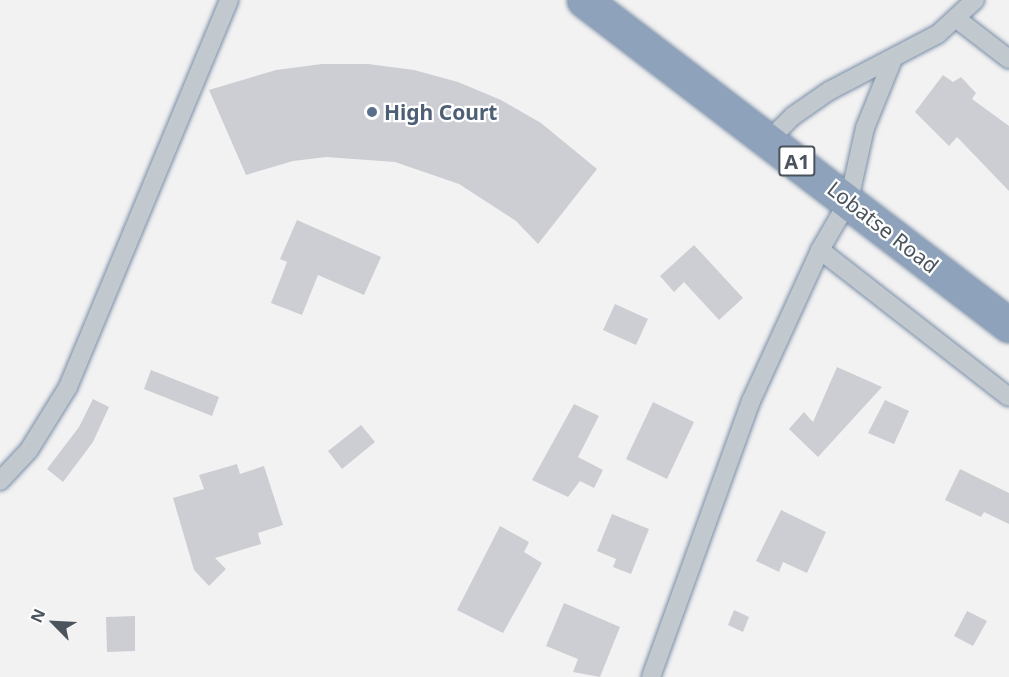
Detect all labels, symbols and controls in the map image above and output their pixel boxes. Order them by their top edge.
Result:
place label: High Court [384,99,497,125]
marker: High Court [365,105,379,119]
road number: A1 [778,144,816,178]
street label: Lobatse Road [823,176,943,278]
north arrow [24,593,84,653]
text: N [25,605,50,626]

